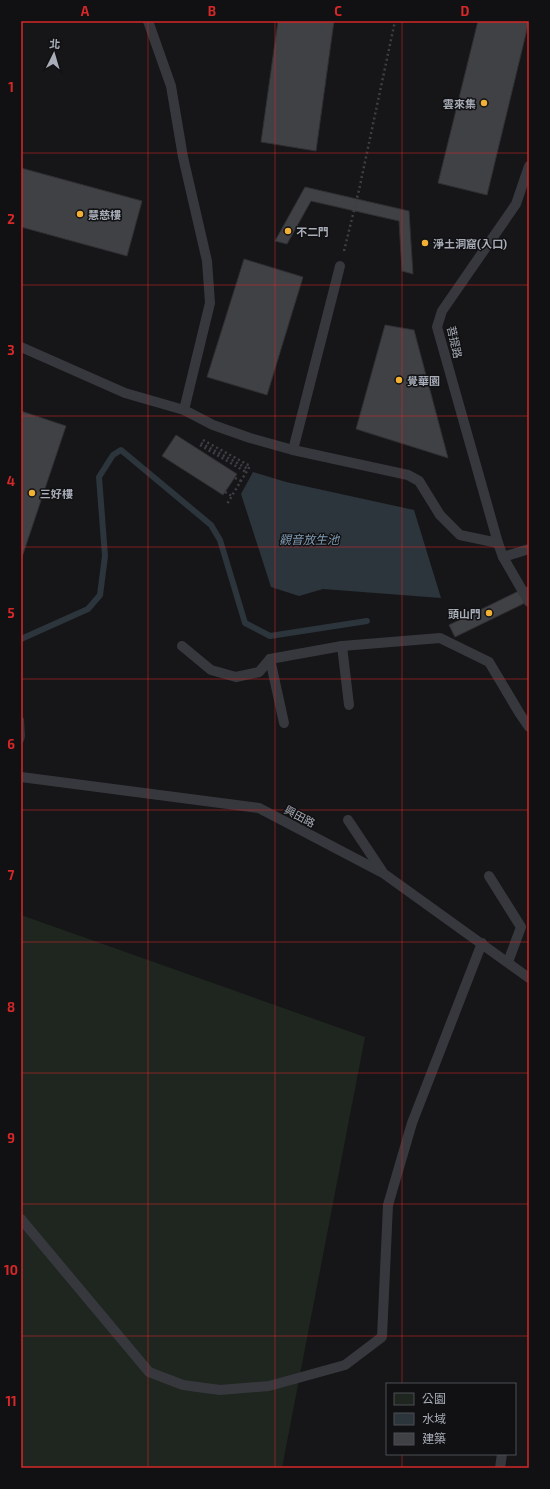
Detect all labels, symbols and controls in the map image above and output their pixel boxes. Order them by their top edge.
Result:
text: A [81,3,90,19]
text: B [208,3,216,19]
text: C [334,3,342,19]
text: D [461,3,470,19]
north arrow [34,34,74,74]
text: 北 [49,37,61,50]
text: 1 [8,79,14,95]
place label: 雲來集 [443,97,476,110]
marker: 雲來集 [479,98,489,108]
place label: 慧慈樓 [88,208,121,221]
marker: 慧慈樓 [75,209,85,219]
text: 2 [7,211,15,227]
place label: 不二門 [296,225,329,238]
marker: 不二門 [283,226,293,236]
place label: 淨土洞窟(入口) [433,237,507,250]
marker: 淨土洞窟(入口) [420,238,430,248]
street label: 菩提路 [445,324,465,360]
text: 3 [7,342,15,358]
place label: 覺華園 [407,374,440,387]
marker: 覺華園 [394,375,404,385]
text: 4 [7,473,15,489]
place label: 三好樓 [40,487,73,500]
marker: 三好樓 [27,488,37,498]
water label: 觀音放生池 [279,532,341,546]
text: 5 [7,605,15,621]
place label: 頭山門 [448,607,481,620]
marker: 頭山門 [484,608,494,618]
text: 6 [7,736,15,752]
street label: 興田路 [282,803,318,829]
text: 7 [8,867,15,883]
text: 8 [7,999,15,1015]
text: 9 [7,1130,15,1146]
text: 10 [4,1262,18,1278]
legend [386,1383,516,1455]
text: 公園 [422,1391,446,1405]
text: 11 [5,1393,17,1409]
text: 水域 [422,1411,446,1425]
text: 建築 [422,1431,446,1445]

